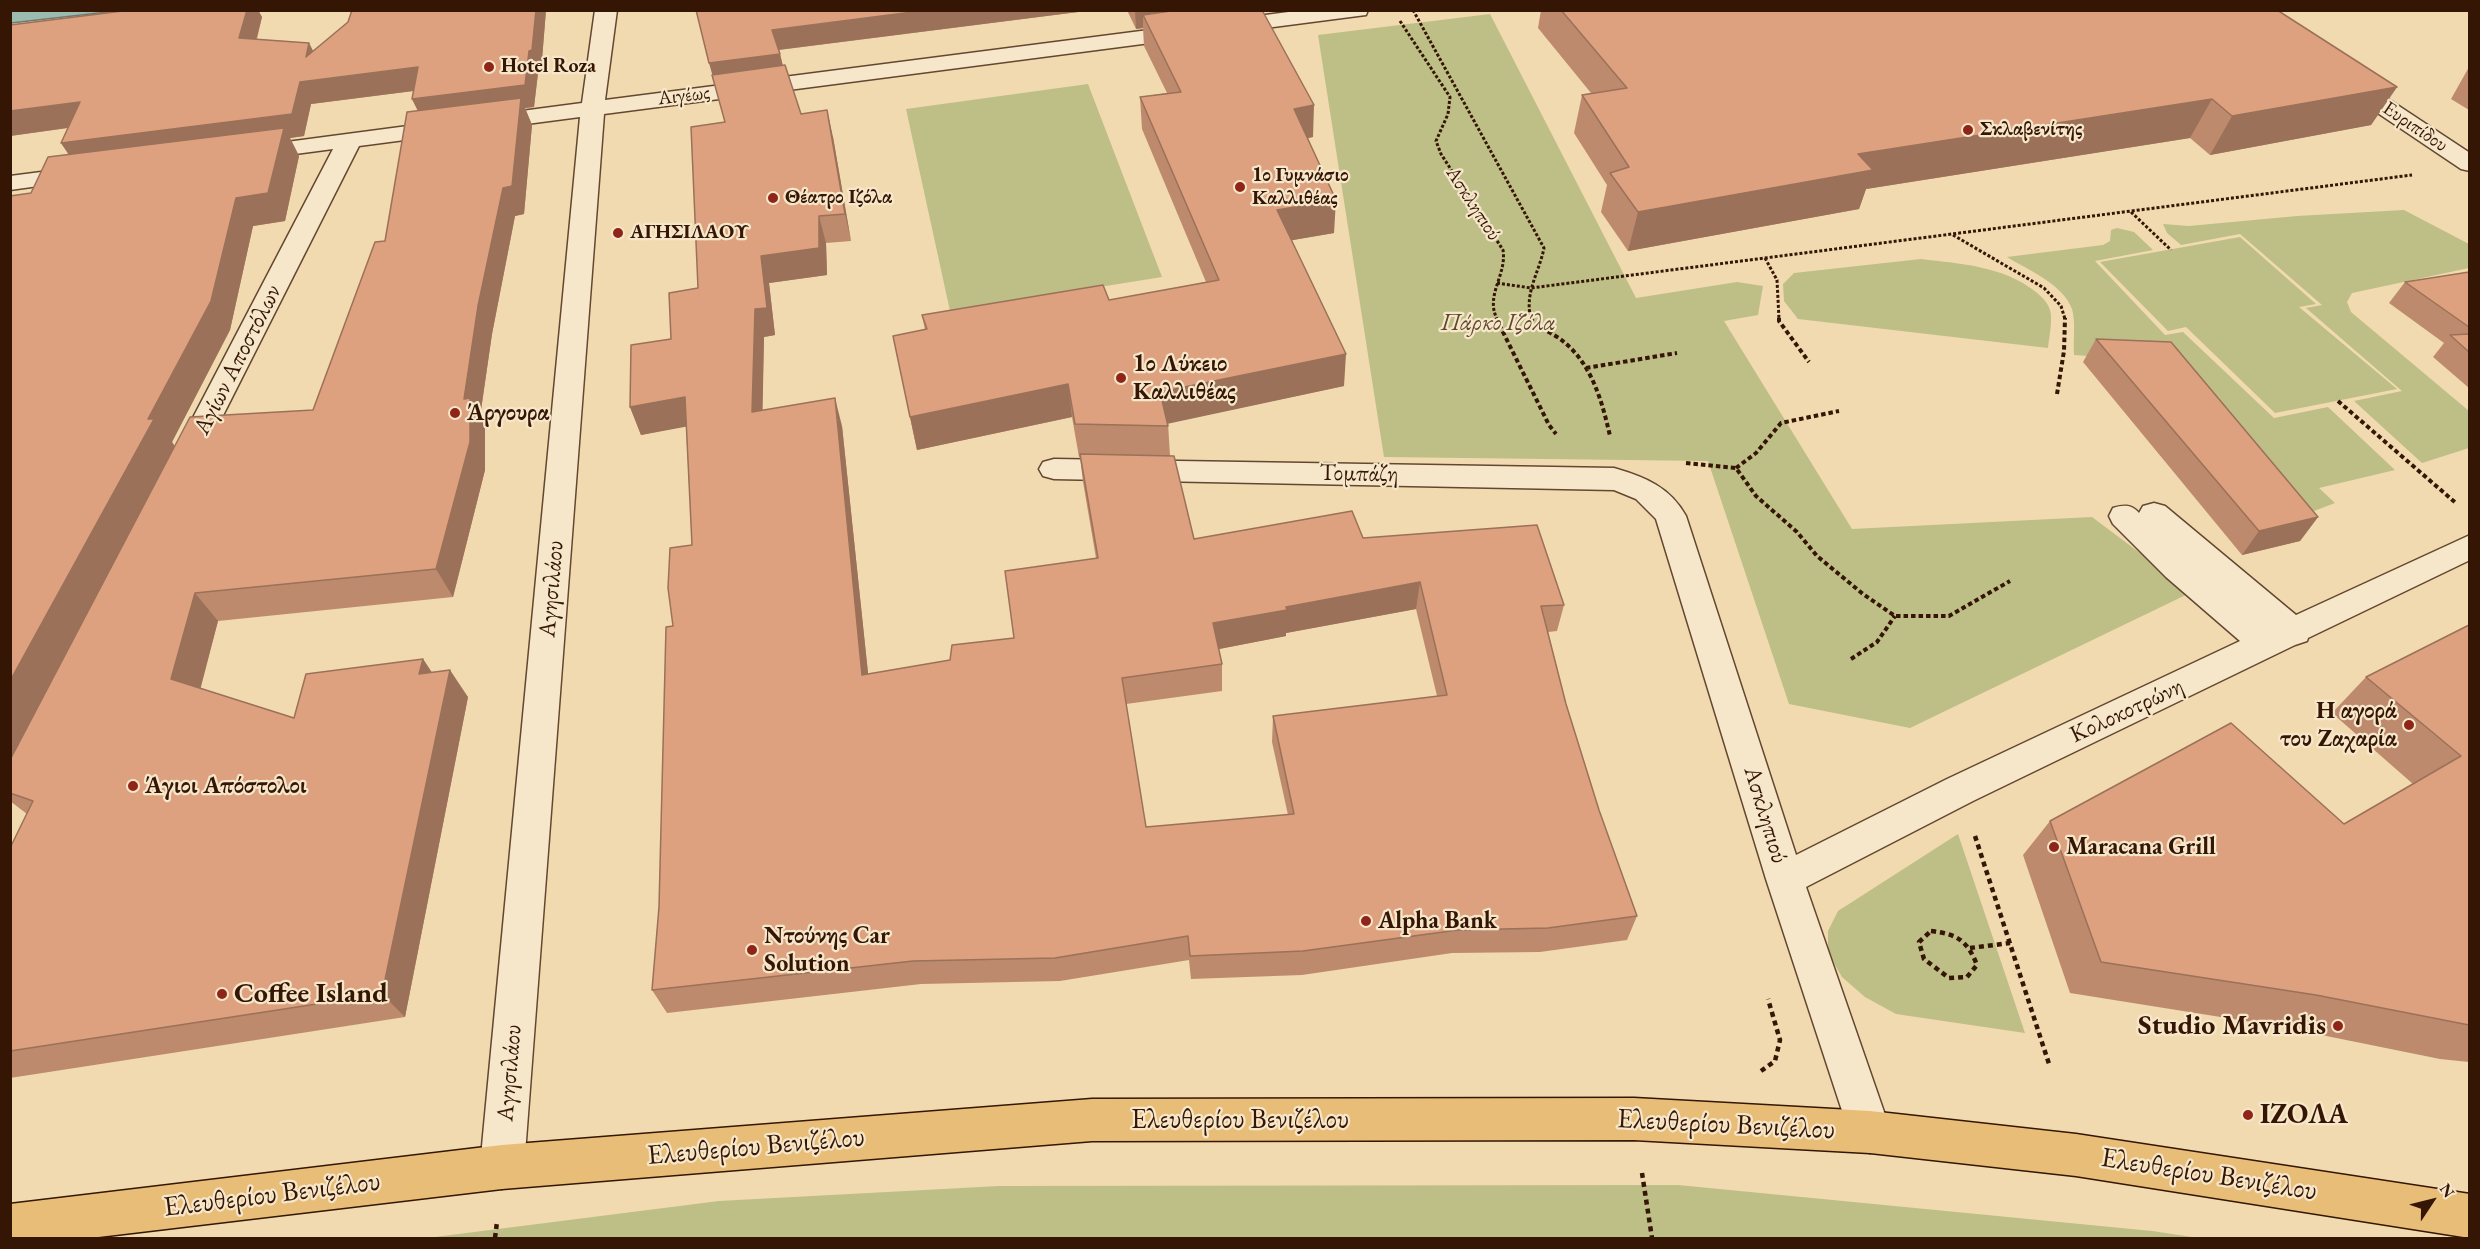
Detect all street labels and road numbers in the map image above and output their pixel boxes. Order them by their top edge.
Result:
street label: Αιγέως [657,81,711,111]
street label: Ευριπίδου [2378,97,2452,157]
street label: Ασκληπιού [1440,163,1506,245]
street label: Αγίων Αποστόλων [188,280,288,440]
street label: Τομπάζη [1319,459,1399,489]
street label: Αγησιλάου [533,539,571,639]
street label: Κολοκοτρώνη [2066,672,2188,750]
street label: Ασκληπιού [1737,763,1793,867]
street label: Αγησιλάου [491,1023,529,1123]
street label: Ελευθερίου Βενιζέλου [1131,1103,1349,1137]
street label: Ελευθερίου Βενιζέλου [1616,1103,1836,1147]
street label: Ελευθερίου Βενιζέλου [646,1121,866,1173]
street label: Ελευθερίου Βενιζέλου [2099,1141,2319,1209]
street label: Ελευθερίου Βενιζέλου [162,1165,382,1225]

